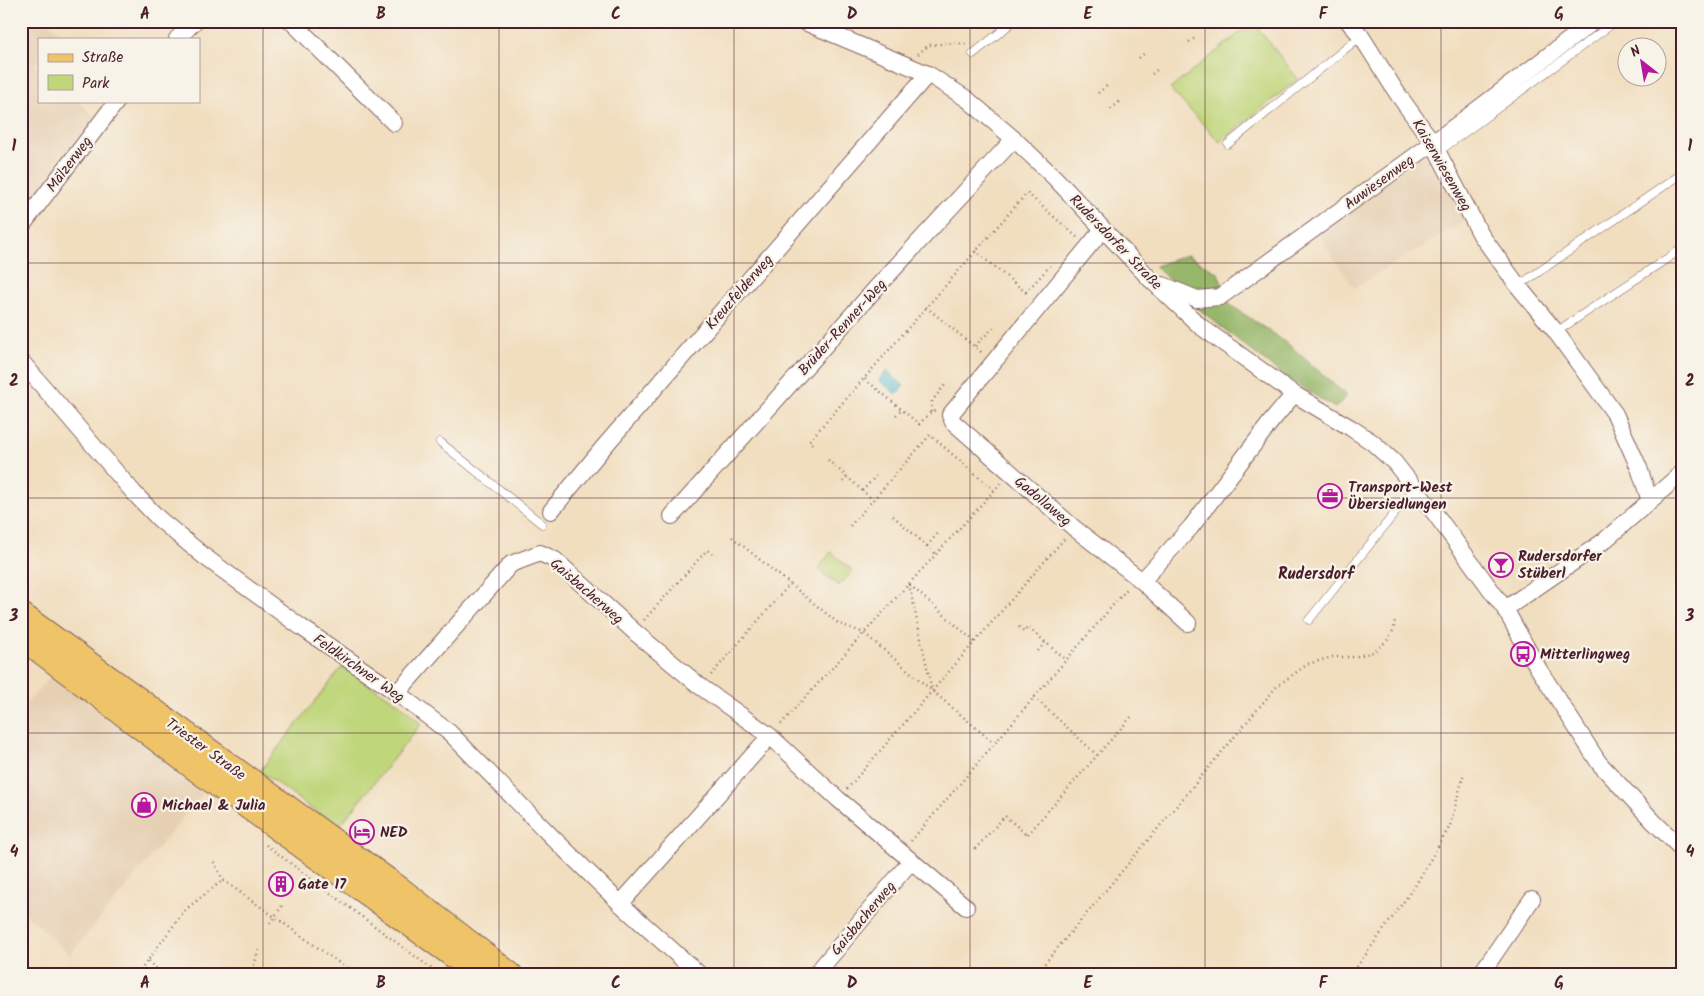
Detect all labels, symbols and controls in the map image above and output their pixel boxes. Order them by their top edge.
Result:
text: A [140,2,150,27]
text: B [376,2,386,27]
text: C [611,2,621,27]
text: D [847,2,858,27]
text: E [1084,2,1094,27]
text: F [1319,2,1329,27]
text: G [1554,2,1564,27]
legend [38,38,200,102]
north arrow [1616,38,1666,88]
text: N [1626,40,1645,63]
text: Straße [82,46,124,70]
text: Park [82,72,110,96]
street label: Kaiserwiesenweg [1405,115,1477,216]
street label: Mälzerweg [41,131,99,198]
text: 1 [12,134,17,159]
text: 1 [1688,134,1693,159]
street label: Auwiesenweg [1339,149,1420,217]
street label: Rudersdorfer Straße [1063,189,1168,296]
street label: Kreuzfelderweg [700,249,780,336]
street label: Brüder-Renner-Weg [793,274,893,382]
text: 2 [9,369,19,394]
text: 2 [1685,369,1695,394]
street label: Gadollaweg [1008,470,1076,533]
place label: Transport-West Übersiedlungen [1348,476,1453,517]
office icon: Transport-West Übersiedlungen [1317,483,1343,509]
place label: Rudersdorfer Stüberl [1518,545,1602,586]
bar icon: Rudersdorfer Stüberl [1488,552,1514,578]
street label: Gaisbacherweg [544,553,629,631]
district label: Rudersdorf [1278,562,1356,587]
text: 3 [9,604,19,629]
text: 3 [1685,604,1695,629]
street label: Feldkirchner Weg [308,628,409,709]
bus stop icon: Mitterlingweg [1510,641,1536,667]
place label: Mitterlingweg [1540,643,1630,667]
street label: Triester Straße [160,712,251,787]
shop icon: Michael & Julia [131,792,157,818]
place label: Michael & Julia [162,794,266,818]
hotel icon: NED [349,819,375,845]
place label: NED [380,821,408,845]
text: 4 [10,840,19,865]
text: 4 [1686,840,1695,865]
building icon: Gate 17 [268,871,294,897]
place label: Gate 17 [298,873,347,897]
street label: Gaisbacherweg [825,876,902,961]
text: A [140,971,150,996]
text: B [376,971,386,996]
text: C [611,971,621,996]
text: D [847,971,858,996]
text: E [1084,971,1094,996]
text: F [1319,971,1329,996]
text: G [1554,971,1564,996]

